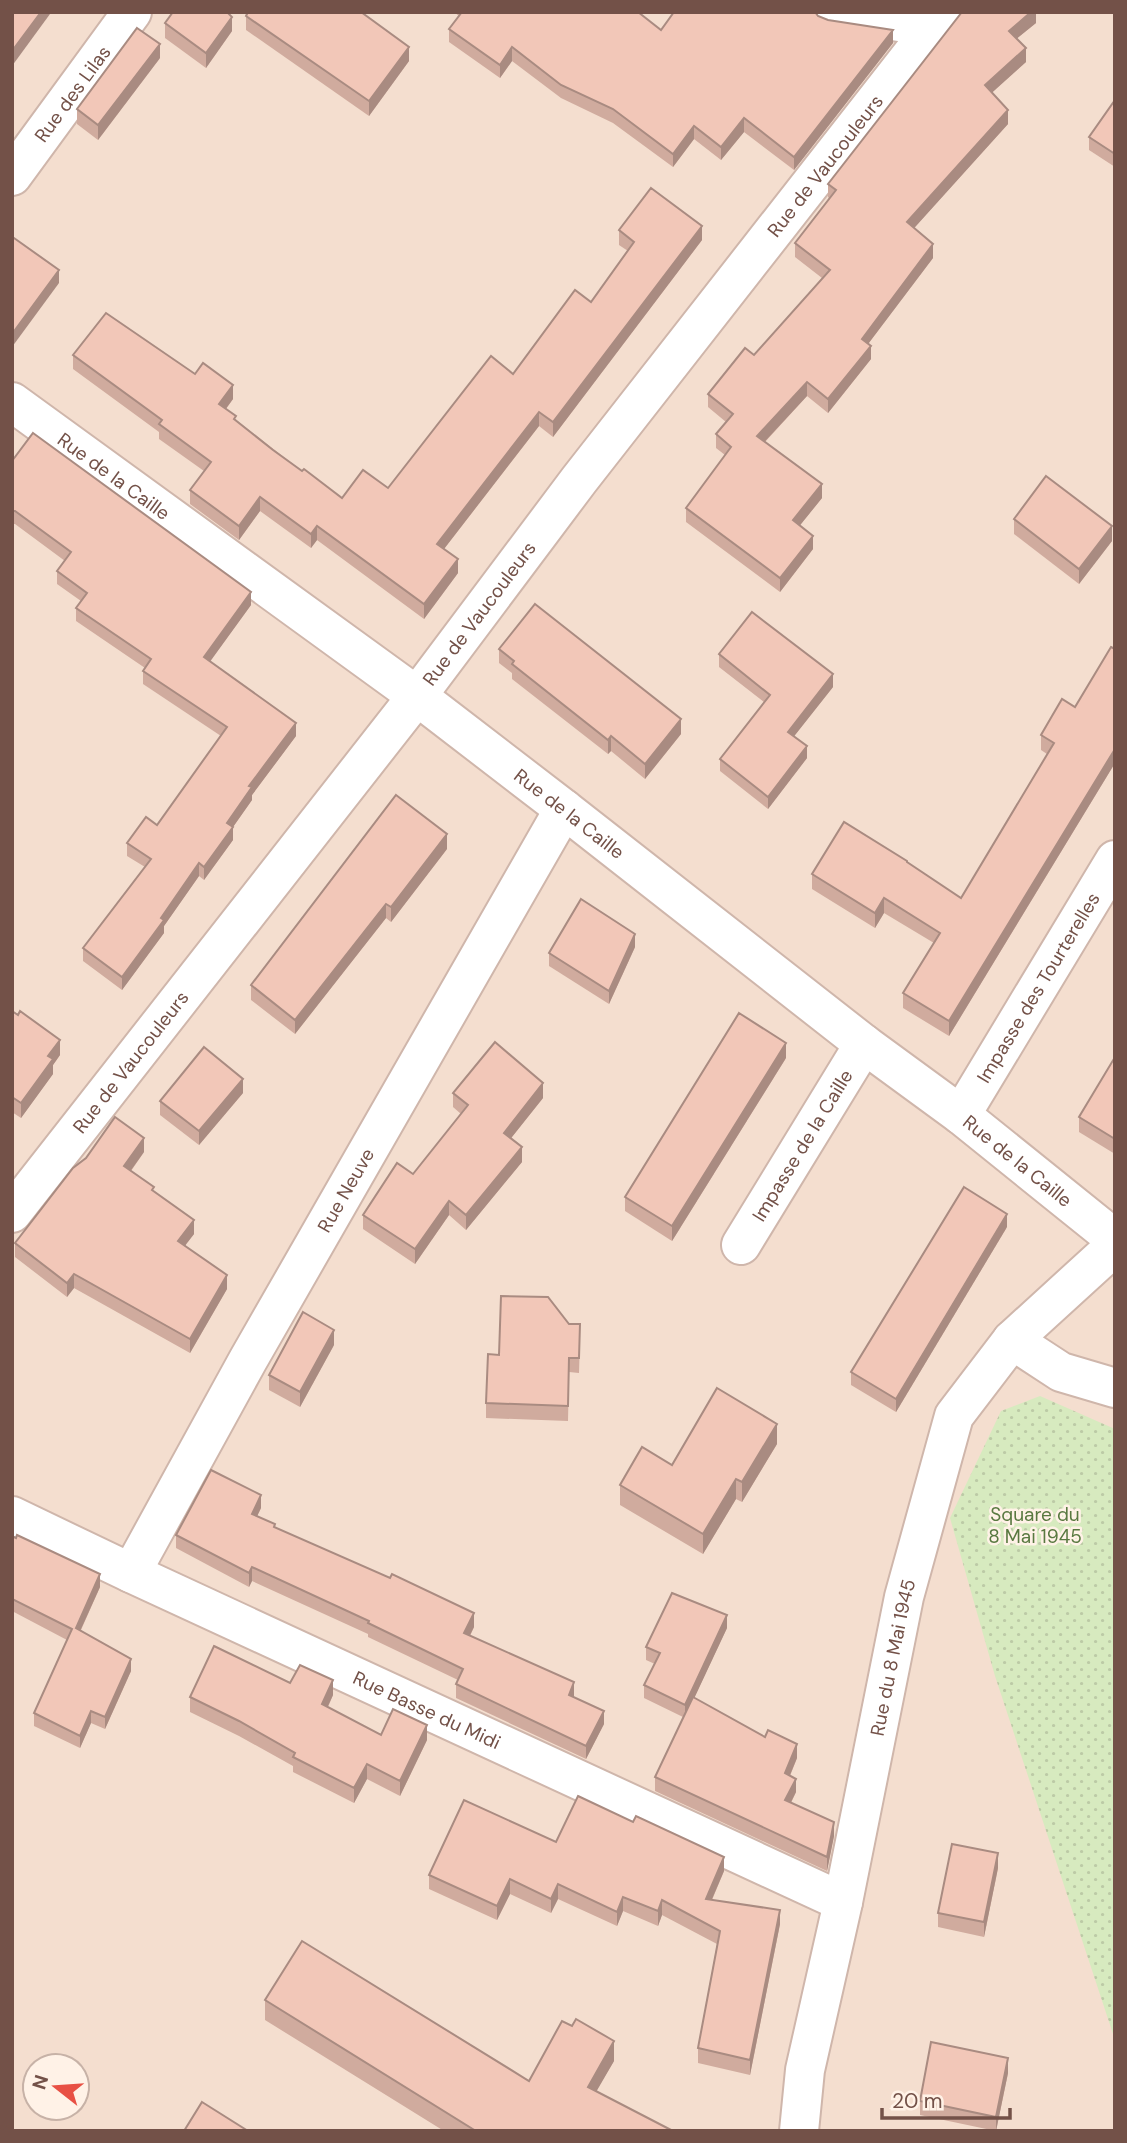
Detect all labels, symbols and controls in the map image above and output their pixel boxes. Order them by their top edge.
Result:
street label: Rue des Lilas [29,41,116,147]
street label: Rue de Vaucouleurs [762,89,889,242]
street label: Rue de la Caille [52,427,175,526]
street label: Rue de Vaucouleurs [417,536,542,691]
street label: Rue de la Caille [509,763,629,865]
street label: Impasse des Tourterelles [971,888,1106,1088]
street label: Rue de Vaucouleurs [67,986,194,1138]
street label: Impasse de la Caille [746,1065,859,1226]
street label: Rue de la Caille [958,1110,1077,1213]
street label: Rue Neuve [312,1144,380,1237]
park label: Square du 8 Mai 1945 [988,1502,1082,1549]
street label: Rue du 8 Mai 1945 [865,1576,921,1738]
street label: Rue Basse du Midi [349,1665,505,1755]
north arrow [21,2052,91,2122]
text: N [26,2072,54,2092]
scale bar [882,2076,1010,2120]
text: 20 m [892,2087,943,2115]

